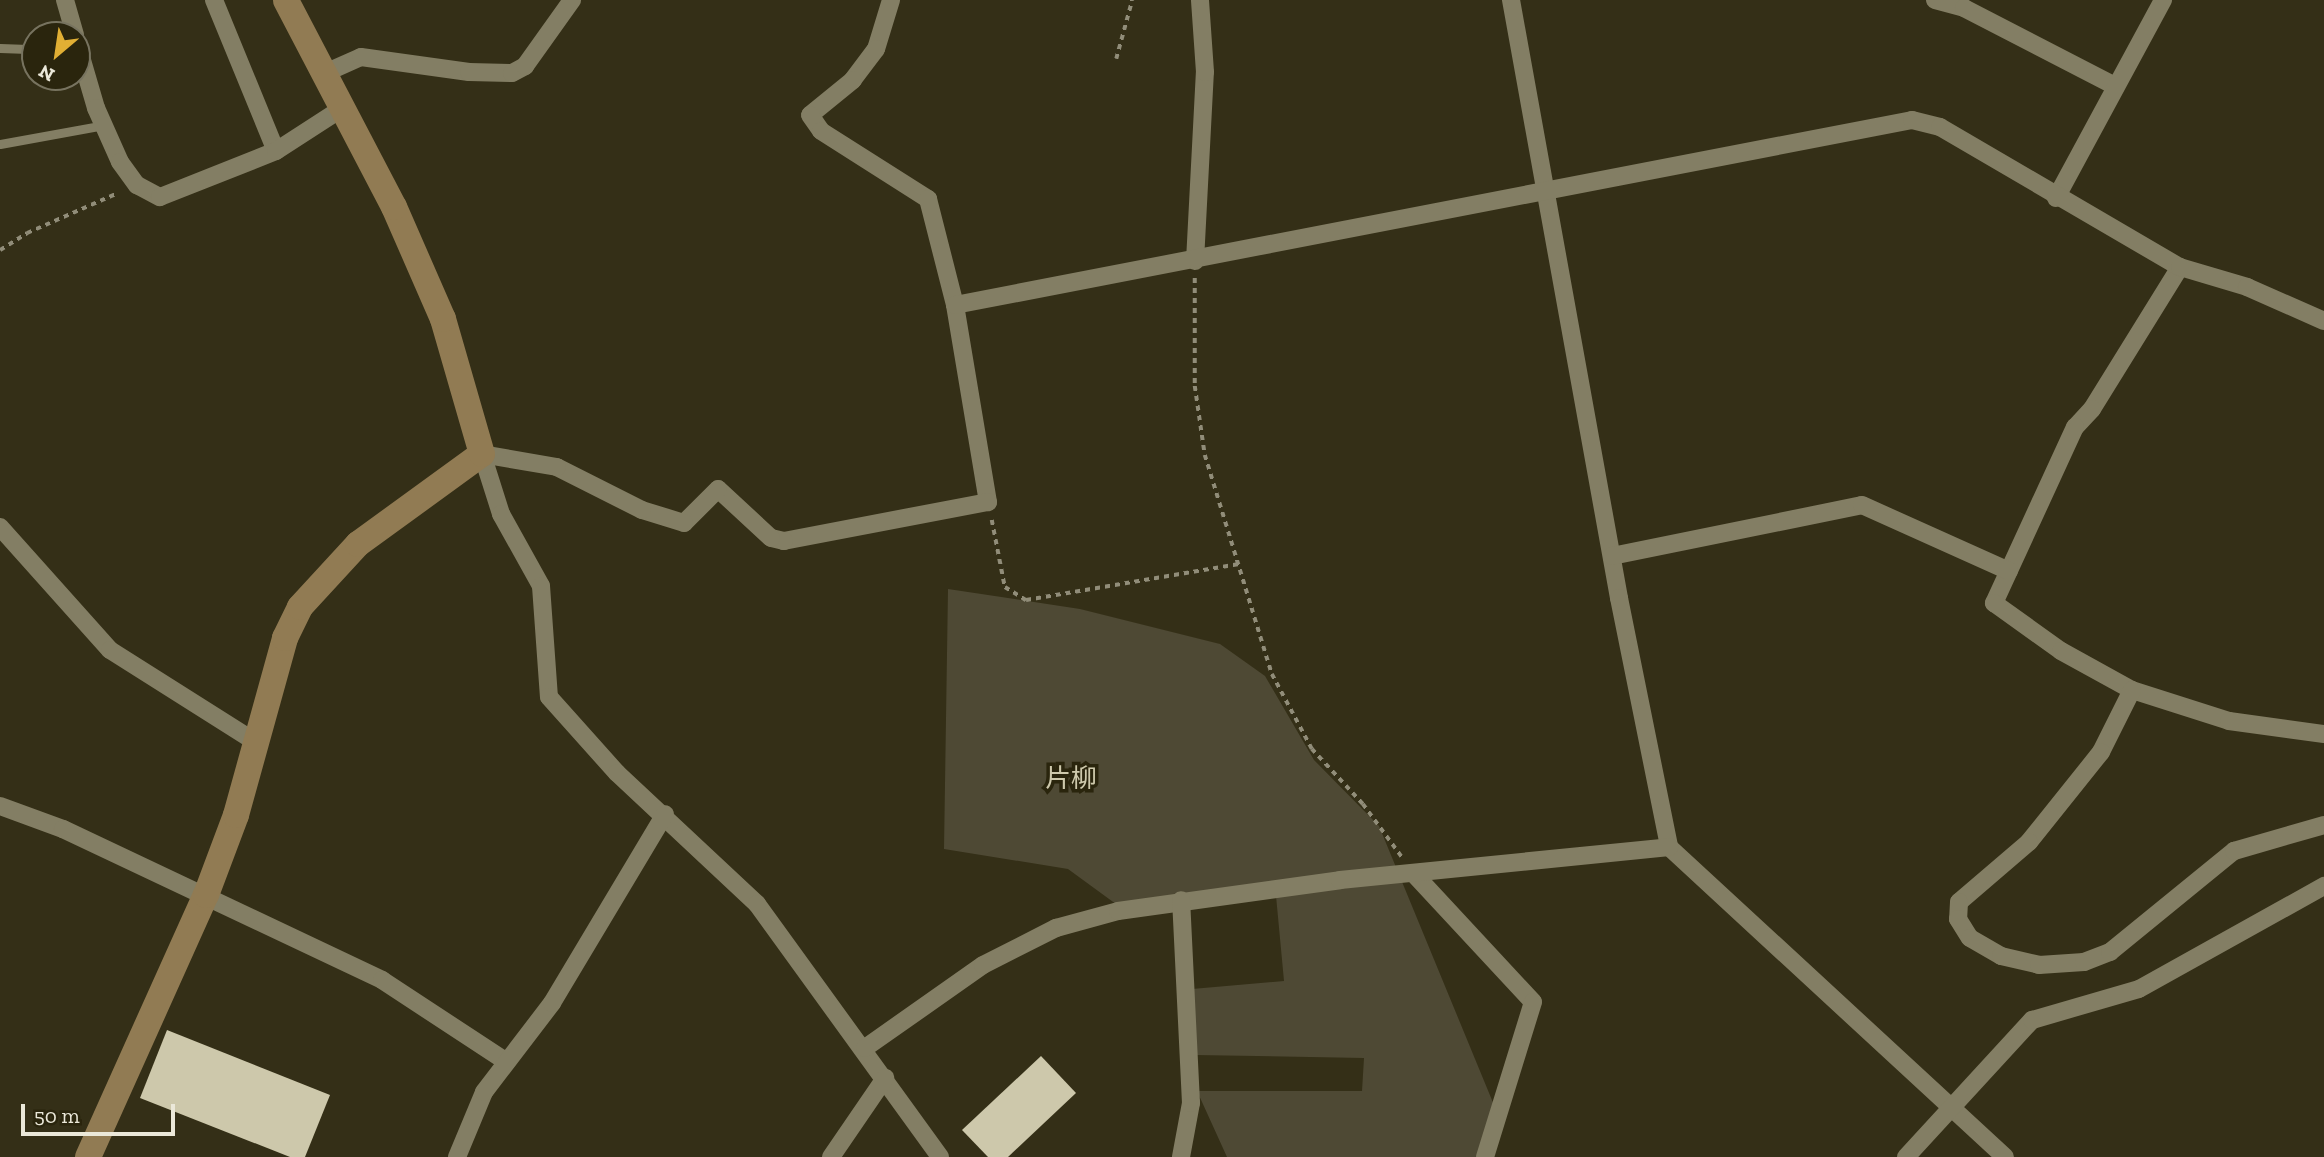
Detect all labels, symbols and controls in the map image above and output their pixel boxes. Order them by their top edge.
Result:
north arrow [21,21,91,91]
text: N [35,59,58,87]
district label: 片柳 [1045,763,1097,795]
scale bar [24,1090,178,1134]
text: 50 m [34,1103,80,1128]

